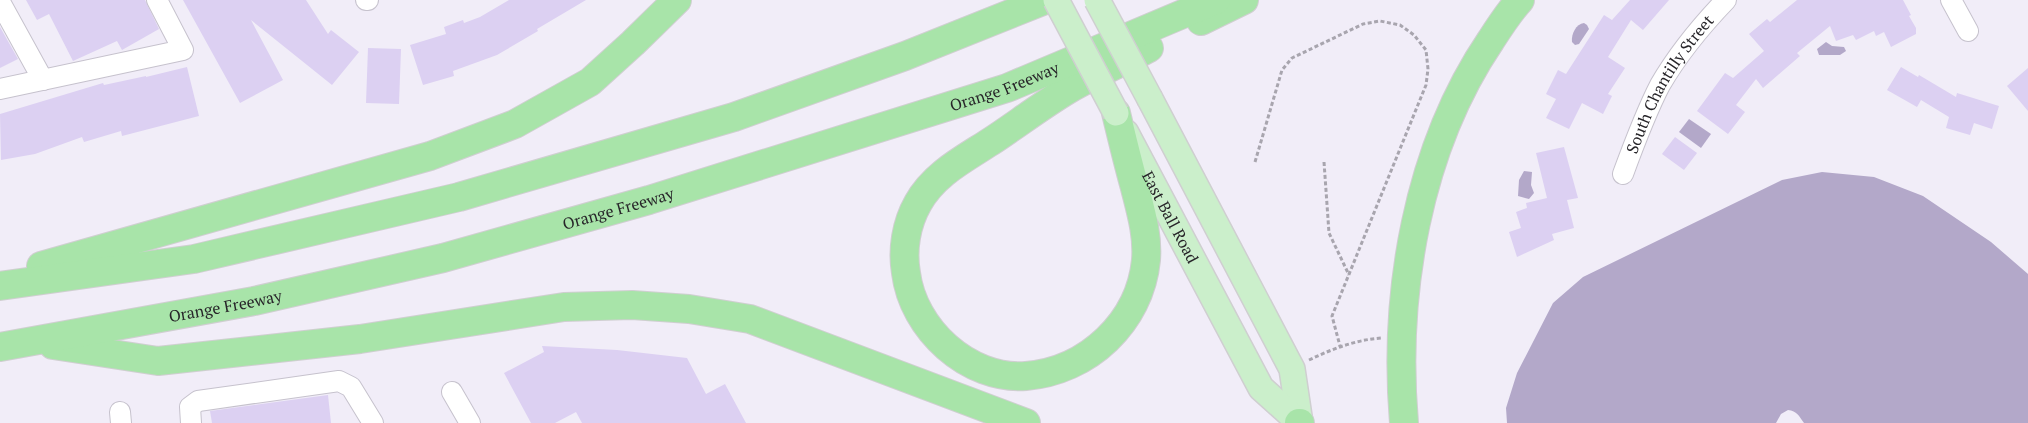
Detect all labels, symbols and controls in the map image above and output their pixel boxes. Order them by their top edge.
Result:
street label: South Chantilly Street [1621,10,1719,156]
street label: Orange Freeway [947,56,1063,116]
street label: East Ball Road [1137,167,1204,267]
street label: Orange Freeway [560,182,677,235]
street label: Orange Freeway [167,284,285,327]

